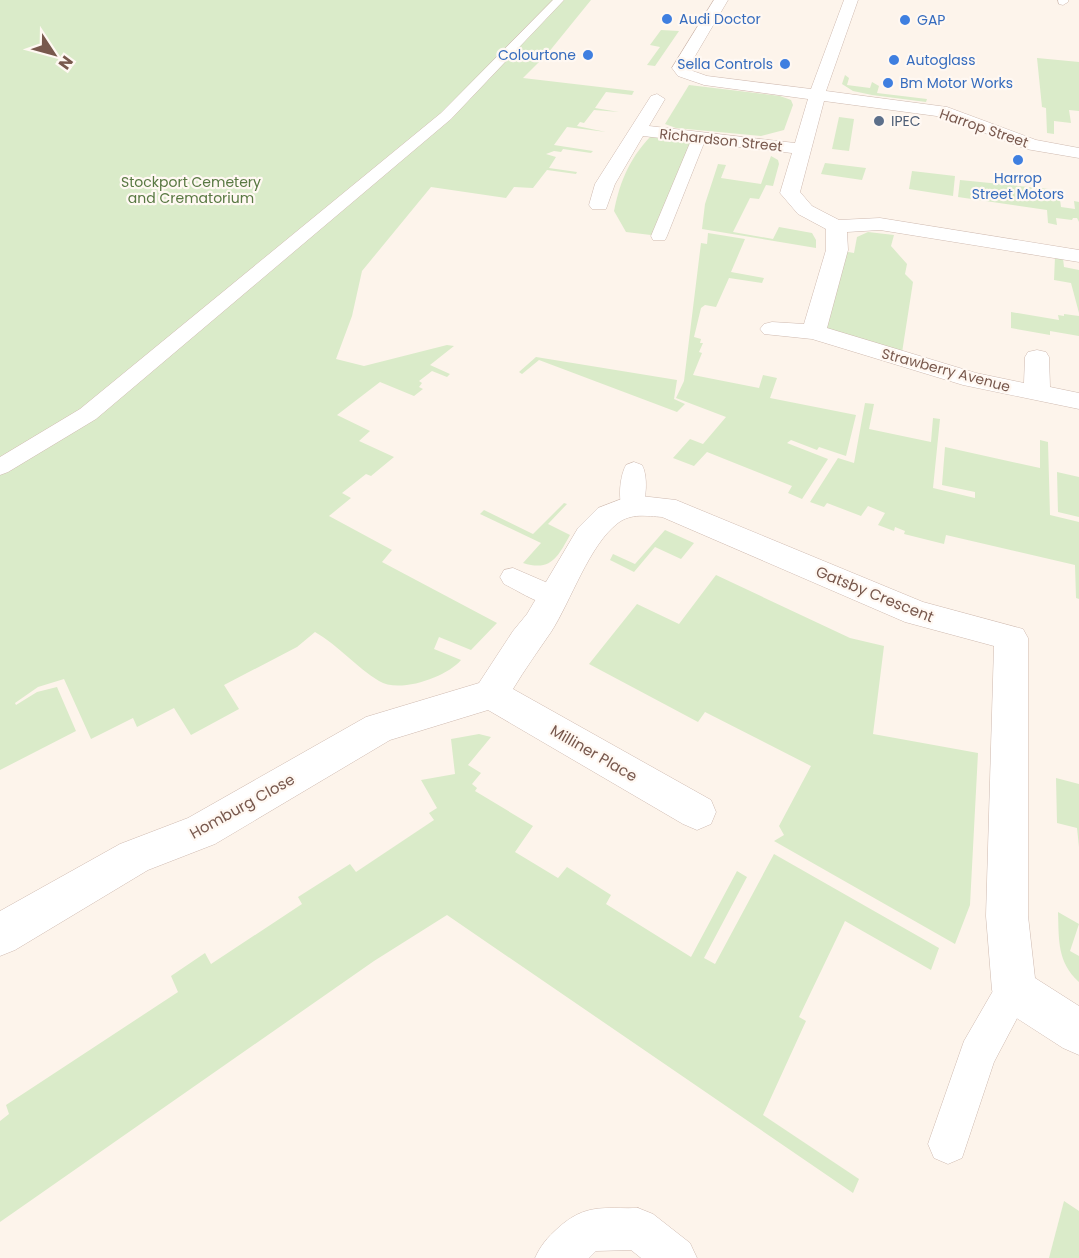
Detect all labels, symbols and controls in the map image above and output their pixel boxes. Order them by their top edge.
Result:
place label: Audi Doctor [679,9,761,29]
place label: GAP [917,10,945,30]
marker: Audi Doctor [660,12,674,26]
marker: GAP [898,13,912,27]
north arrow [24,24,84,84]
place label: Colourtone [498,45,576,65]
marker: Colourtone [581,48,595,62]
place label: Autoglass [906,50,975,70]
text: N [53,51,79,74]
marker: Autoglass [887,53,901,67]
place label: Sella Controls [677,54,773,74]
marker: Sella Controls [778,57,792,71]
place label: Bm Motor Works [900,73,1013,93]
marker: Bm Motor Works [881,76,895,90]
street label: Harrop Street [937,103,1031,153]
place label: IPEC [891,111,921,131]
marker: IPEC [872,114,886,128]
street label: Richardson Street [659,124,783,156]
marker: Harrop Street Motors [1011,153,1025,167]
place label: Harrop Street Motors [972,168,1064,204]
park label: Stockport Cemetery and Crematorium [121,172,261,208]
street label: Strawberry Avenue [880,343,1013,397]
street label: Gatsby Crescent [813,561,937,627]
street label: Milliner Place [547,720,641,786]
street label: Homburg Close [186,768,298,844]

